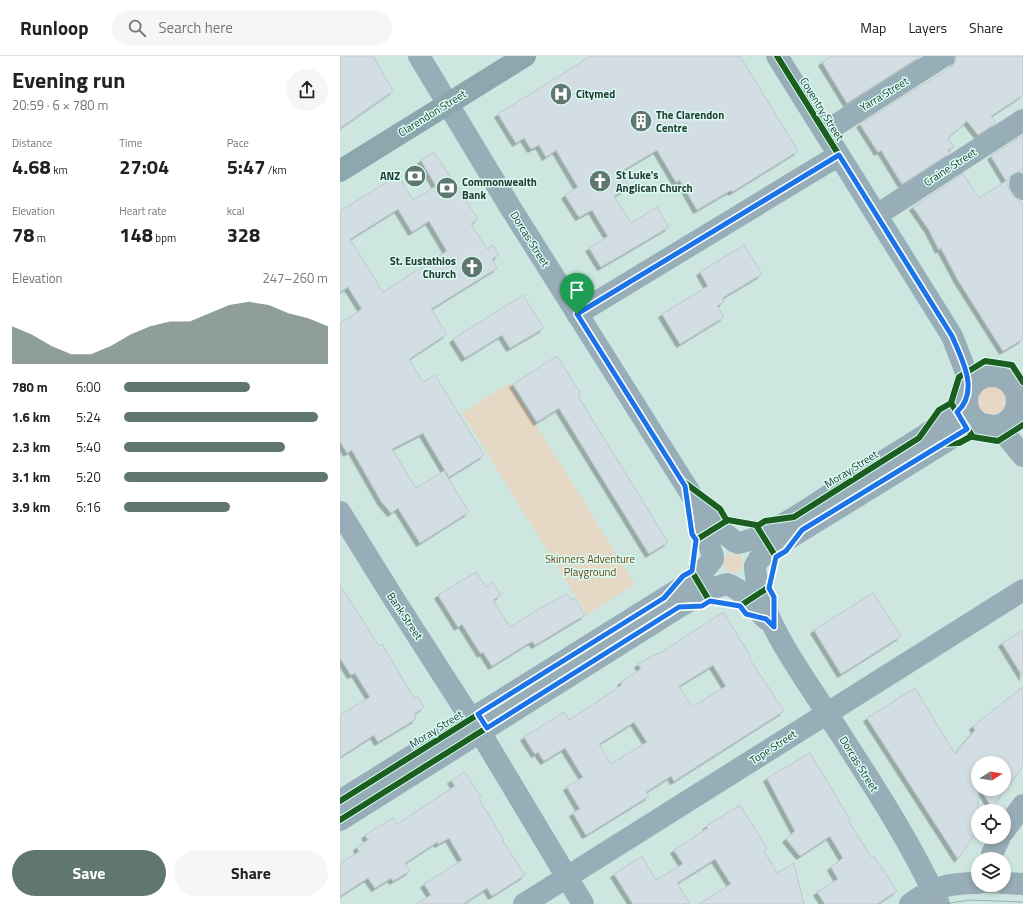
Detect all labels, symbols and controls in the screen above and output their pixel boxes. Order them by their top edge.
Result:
search box [112,10,392,46]
text: Runloop [20,13,88,42]
text: Search here [158,16,233,39]
icon: search [126,17,148,39]
text: Map [860,17,886,38]
text: Layers [908,17,947,38]
text: Share [969,17,1003,38]
text: Evening run [12,63,125,97]
button: share [286,69,328,111]
street label: Yarra Street [857,73,912,115]
street label: Coventry Street [796,74,848,144]
hospital icon: Citymed [548,81,574,107]
street label: Clarendon Street [395,86,469,140]
place label: Citymed [576,86,615,102]
text: 20:59 · 6 × 780 m [12,95,108,115]
place label: The Clarendon Centre [656,107,724,136]
building icon: The Clarendon Centre [628,108,654,134]
text: Distance [12,135,52,151]
text: Time [119,135,142,151]
text: Pace [227,135,249,151]
street label: Craine Street [921,144,980,190]
text: 4.68 [12,151,51,182]
text: 27:04 [119,151,169,182]
text: 5:47 [227,151,265,182]
text: km [51,162,68,178]
text: /km [265,162,287,178]
bank icon: ANZ [402,163,428,189]
place label: St Luke's Anglican Church [616,167,693,196]
place label: ANZ [380,168,400,184]
church icon: St Luke's Anglican Church [587,168,613,194]
place label: Commonwealth Bank [462,174,537,203]
bank icon: Commonwealth Bank [434,175,460,201]
text: Elevation [12,203,55,219]
text: Heart rate [119,203,167,219]
text: kcal [227,203,245,219]
street label: Dorcas Street [507,208,553,270]
text: 78 [12,219,34,250]
text: 148 [119,219,153,250]
text: 328 [227,219,260,250]
text: m [34,230,46,246]
text: bpm [153,230,176,246]
place label: St. Eustathios Church [390,253,456,282]
church icon: St. Eustathios Church [459,254,485,280]
text: Elevation [12,268,63,288]
text: 247–260 m [262,268,328,288]
pin [560,273,594,314]
icon: arrive [566,279,588,301]
text: 780 m [12,377,48,397]
text: 6:00 [76,377,101,397]
text: 1.6 km [12,407,50,427]
text: 5:24 [76,407,101,427]
text: 2.3 km [12,437,50,457]
text: 5:40 [76,437,101,457]
street label: Moray Street [821,446,881,492]
text: 3.1 km [12,467,50,487]
text: 5:20 [76,467,101,487]
text: 3.9 km [12,497,50,517]
text: 6:16 [76,497,101,517]
park label: Skinners Adventure Playground [545,551,636,580]
street label: Bank Street [383,589,427,643]
street label: Moray Street [406,706,466,752]
street label: Tope Street [747,726,800,768]
street label: Dorcas Street [836,733,882,795]
north arrow [971,756,1011,796]
map controls [971,756,1011,892]
button: locate [971,804,1011,844]
button: Save [12,850,166,896]
button: Share [174,850,328,896]
button: layers [971,852,1011,892]

